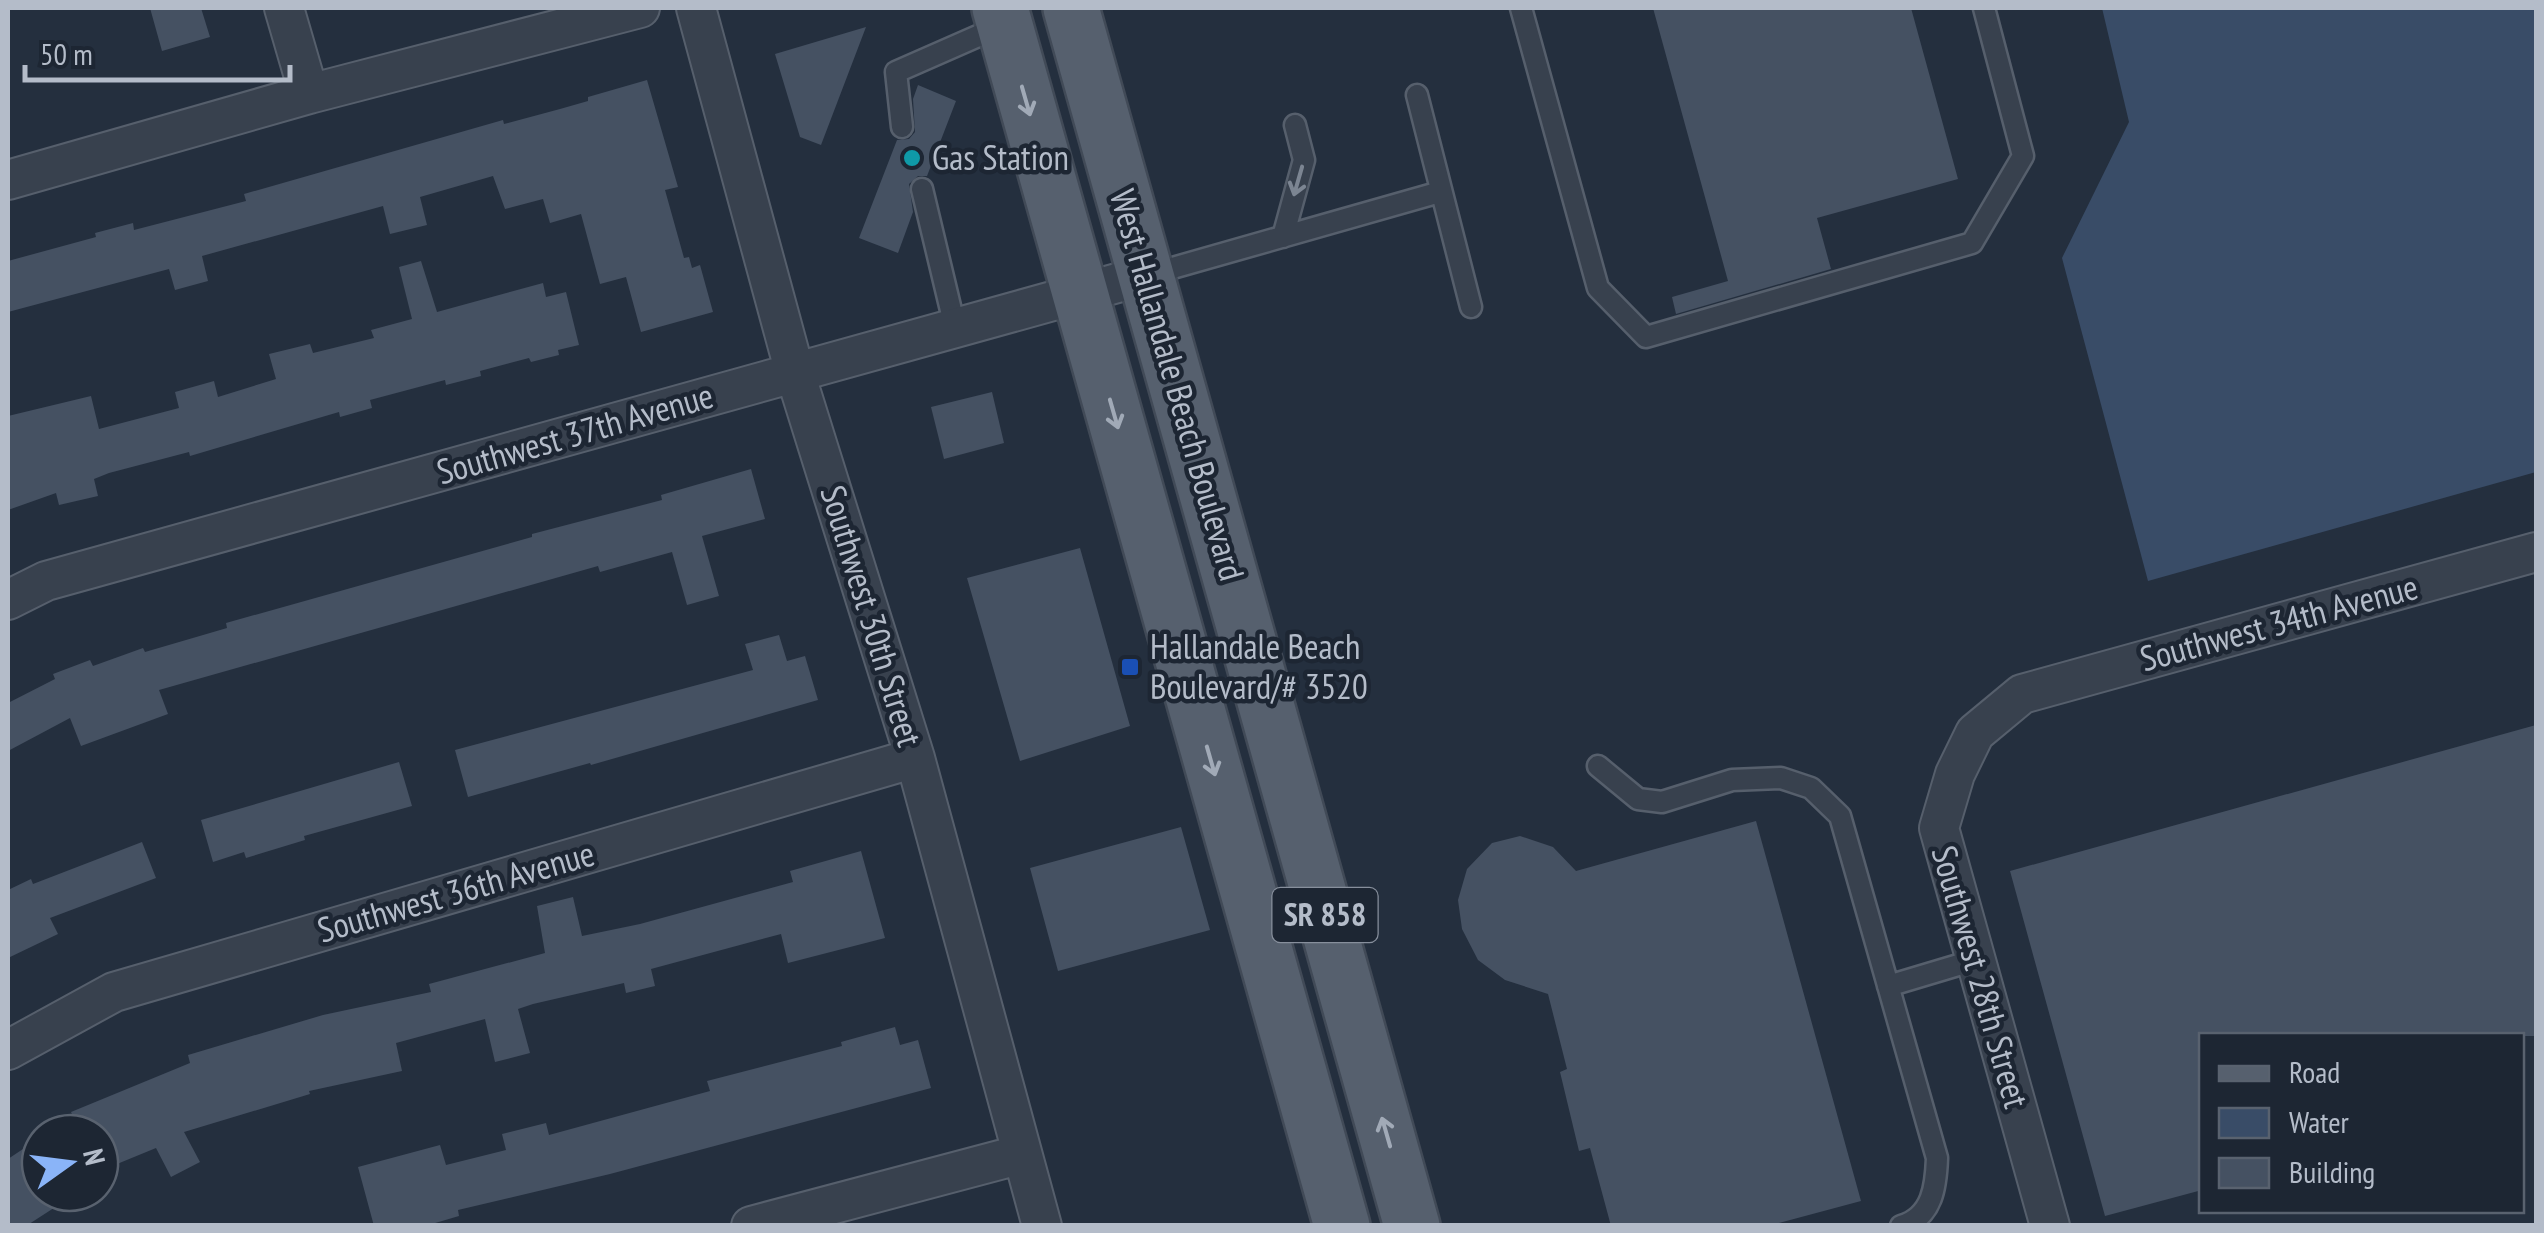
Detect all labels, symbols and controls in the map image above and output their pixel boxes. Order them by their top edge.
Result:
scale bar [25,20,290,82]
text: 50 m [40,34,93,73]
one-way arrow [1018,85,1037,117]
place label: Gas Station [932,134,1069,180]
marker: Gas Station [901,147,923,169]
one-way arrow [1288,165,1306,196]
street label: West Hallandale Beach Boulevard [1100,184,1256,586]
street label: Southwest 37th Avenue [431,372,718,494]
one-way arrow [1105,398,1124,430]
street label: Southwest 30th Street [810,480,934,752]
street label: Southwest 34th Avenue [2135,563,2423,681]
place label: Hallandale Beach Boulevard/# 3520 [1150,623,1368,709]
marker: Hallandale Beach Boulevard/# 3520 [1119,656,1141,678]
one-way arrow [1203,745,1222,776]
street label: Southwest 36th Avenue [312,830,599,952]
street label: Southwest 28th Street [1922,840,2040,1113]
road number: SR 858 [1272,888,1378,942]
legend [2199,1033,2524,1213]
text: Road [2289,1052,2340,1091]
text: Water [2289,1102,2350,1141]
north arrow [20,1113,120,1213]
one-way arrow [1376,1116,1394,1148]
text: N [75,1145,115,1169]
text: Building [2289,1152,2375,1191]

